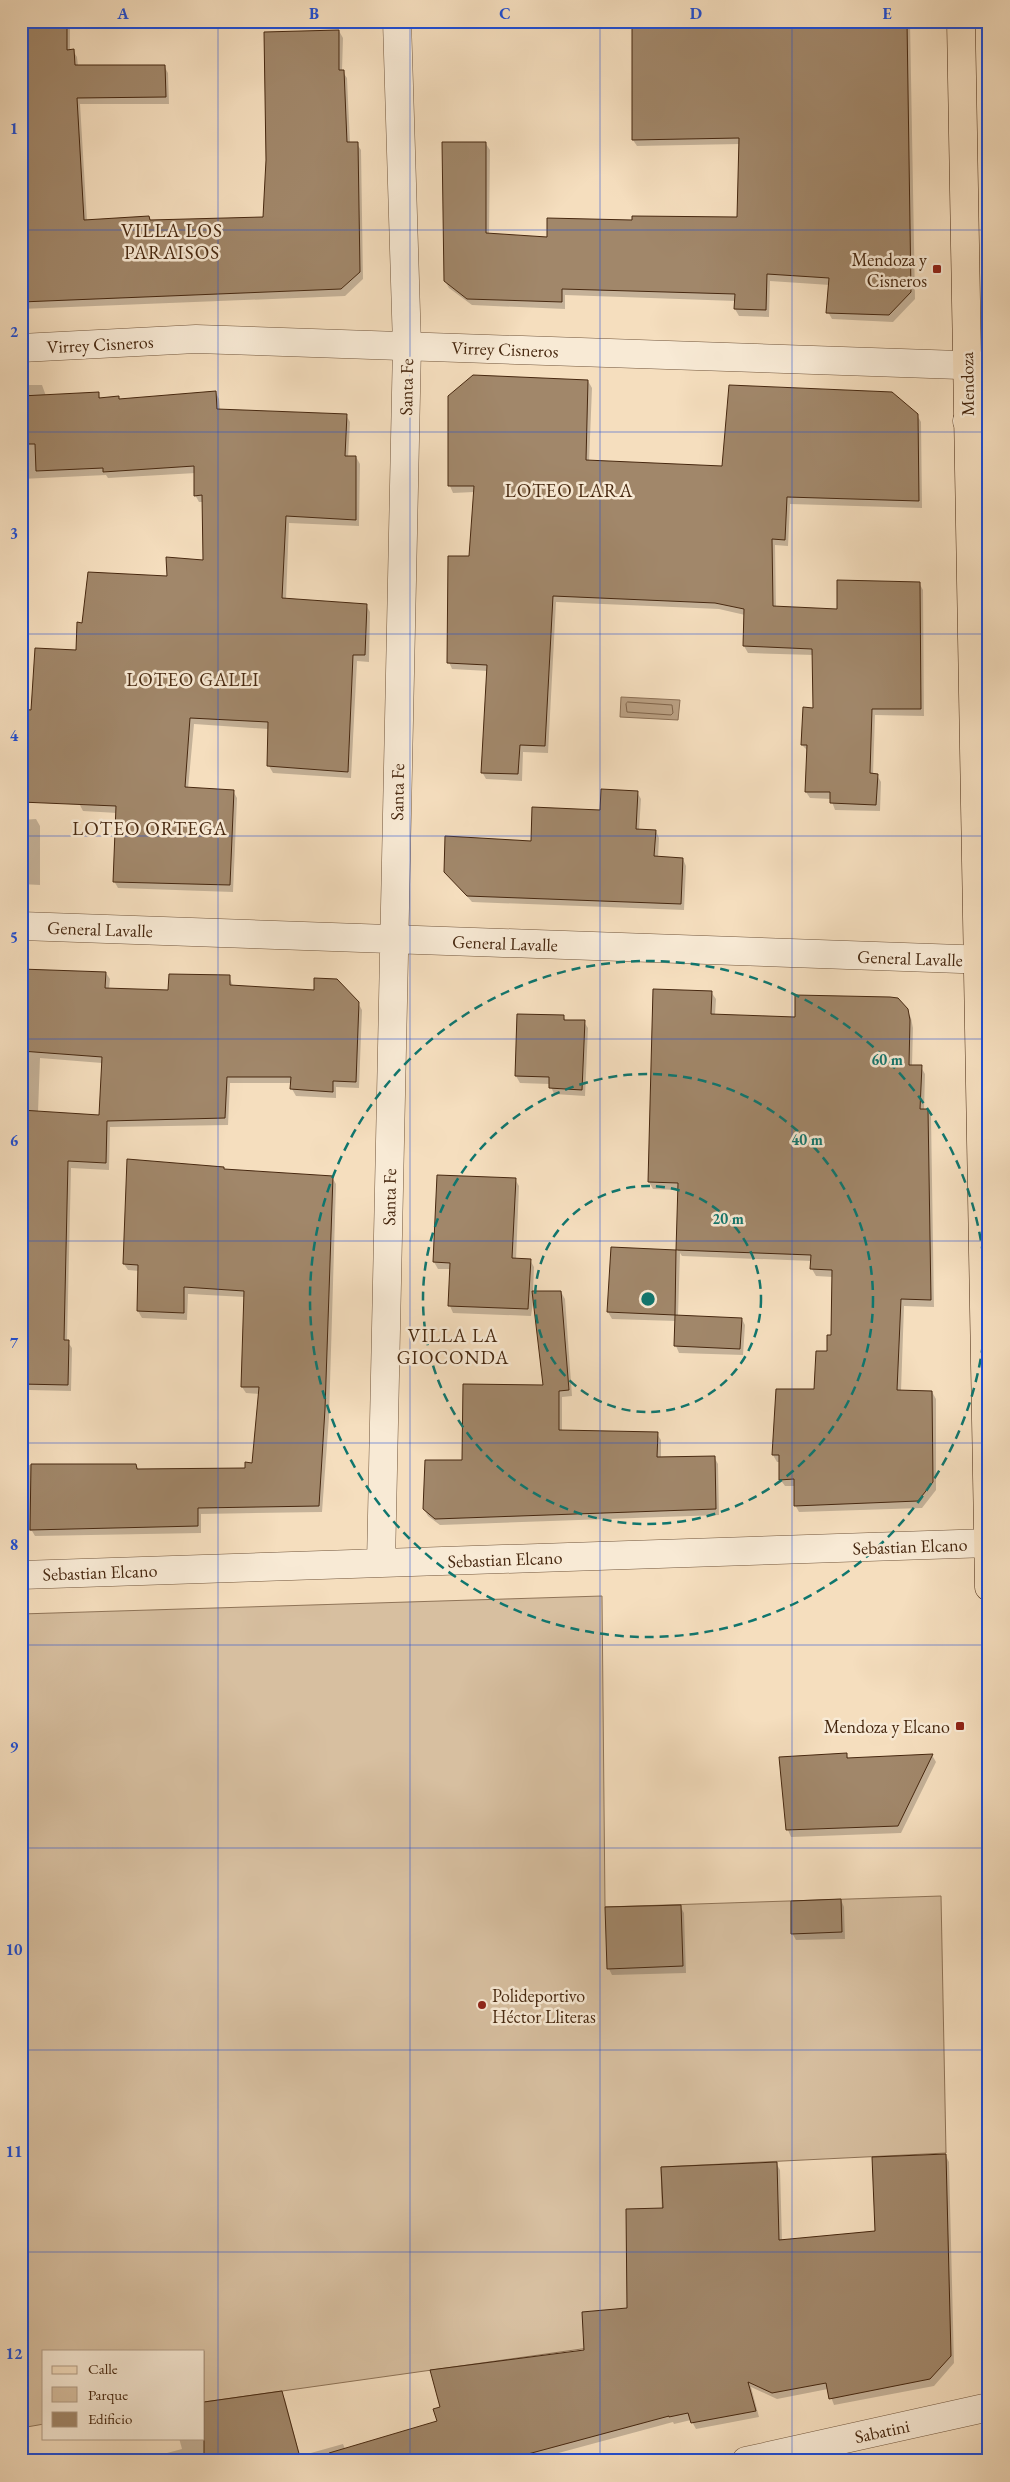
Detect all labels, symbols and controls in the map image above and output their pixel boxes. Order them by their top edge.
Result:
text: A [116,3,129,24]
text: B [309,3,319,24]
text: C [499,3,511,24]
text: D [690,3,702,24]
text: E [882,3,892,24]
text: 1 [10,118,18,139]
district label: VILLA LOS PARAISOS [121,218,223,265]
place label: Mendoza y Cisneros [851,248,927,292]
marker: Mendoza y Cisneros [931,263,943,275]
text: 2 [10,321,19,342]
street label: Virrey Cisneros [46,330,154,358]
street label: Virrey Cisneros [451,336,559,362]
street label: Mendoza [955,351,979,416]
street label: Santa Fe [394,358,418,416]
district label: LOTEO LARA [505,478,633,503]
text: 3 [10,523,18,544]
district label: LOTEO GALLI [126,667,260,692]
text: 4 [10,725,19,746]
street label: Santa Fe [385,763,409,821]
district label: LOTEO ORTEGA [72,816,228,841]
street label: General Lavalle [47,916,153,942]
text: 5 [10,927,18,948]
street label: General Lavalle [452,930,558,956]
street label: General Lavalle [857,945,963,971]
text: 60 m [871,1050,903,1069]
text: 6 [10,1130,19,1151]
text: 40 m [791,1130,823,1149]
street label: Santa Fe [377,1168,401,1226]
text: 20 m [712,1209,744,1228]
centre of rings [639,1290,657,1308]
district label: VILLA LA GIOCONDA [397,1323,509,1370]
text: 7 [10,1332,19,1353]
street label: Sebastian Elcano [852,1533,968,1559]
text: 8 [10,1534,18,1555]
street label: Sebastian Elcano [447,1546,563,1572]
street label: Sebastian Elcano [42,1559,158,1585]
place label: Mendoza y Elcano [824,1715,950,1738]
marker: Mendoza y Elcano [954,1720,966,1732]
text: 9 [10,1736,19,1757]
text: 10 [6,1939,23,1960]
place label: Polideportivo Héctor Lliteras [492,1984,596,2028]
marker: Polideportivo Héctor Lliteras [476,1999,488,2011]
text: 11 [6,2141,22,2162]
text: 12 [6,2343,23,2364]
legend [42,2350,205,2440]
text: Calle [88,2359,118,2378]
text: Parque [88,2385,128,2404]
text: Edificio [88,2409,132,2428]
street label: Sabatini [852,2414,912,2448]

